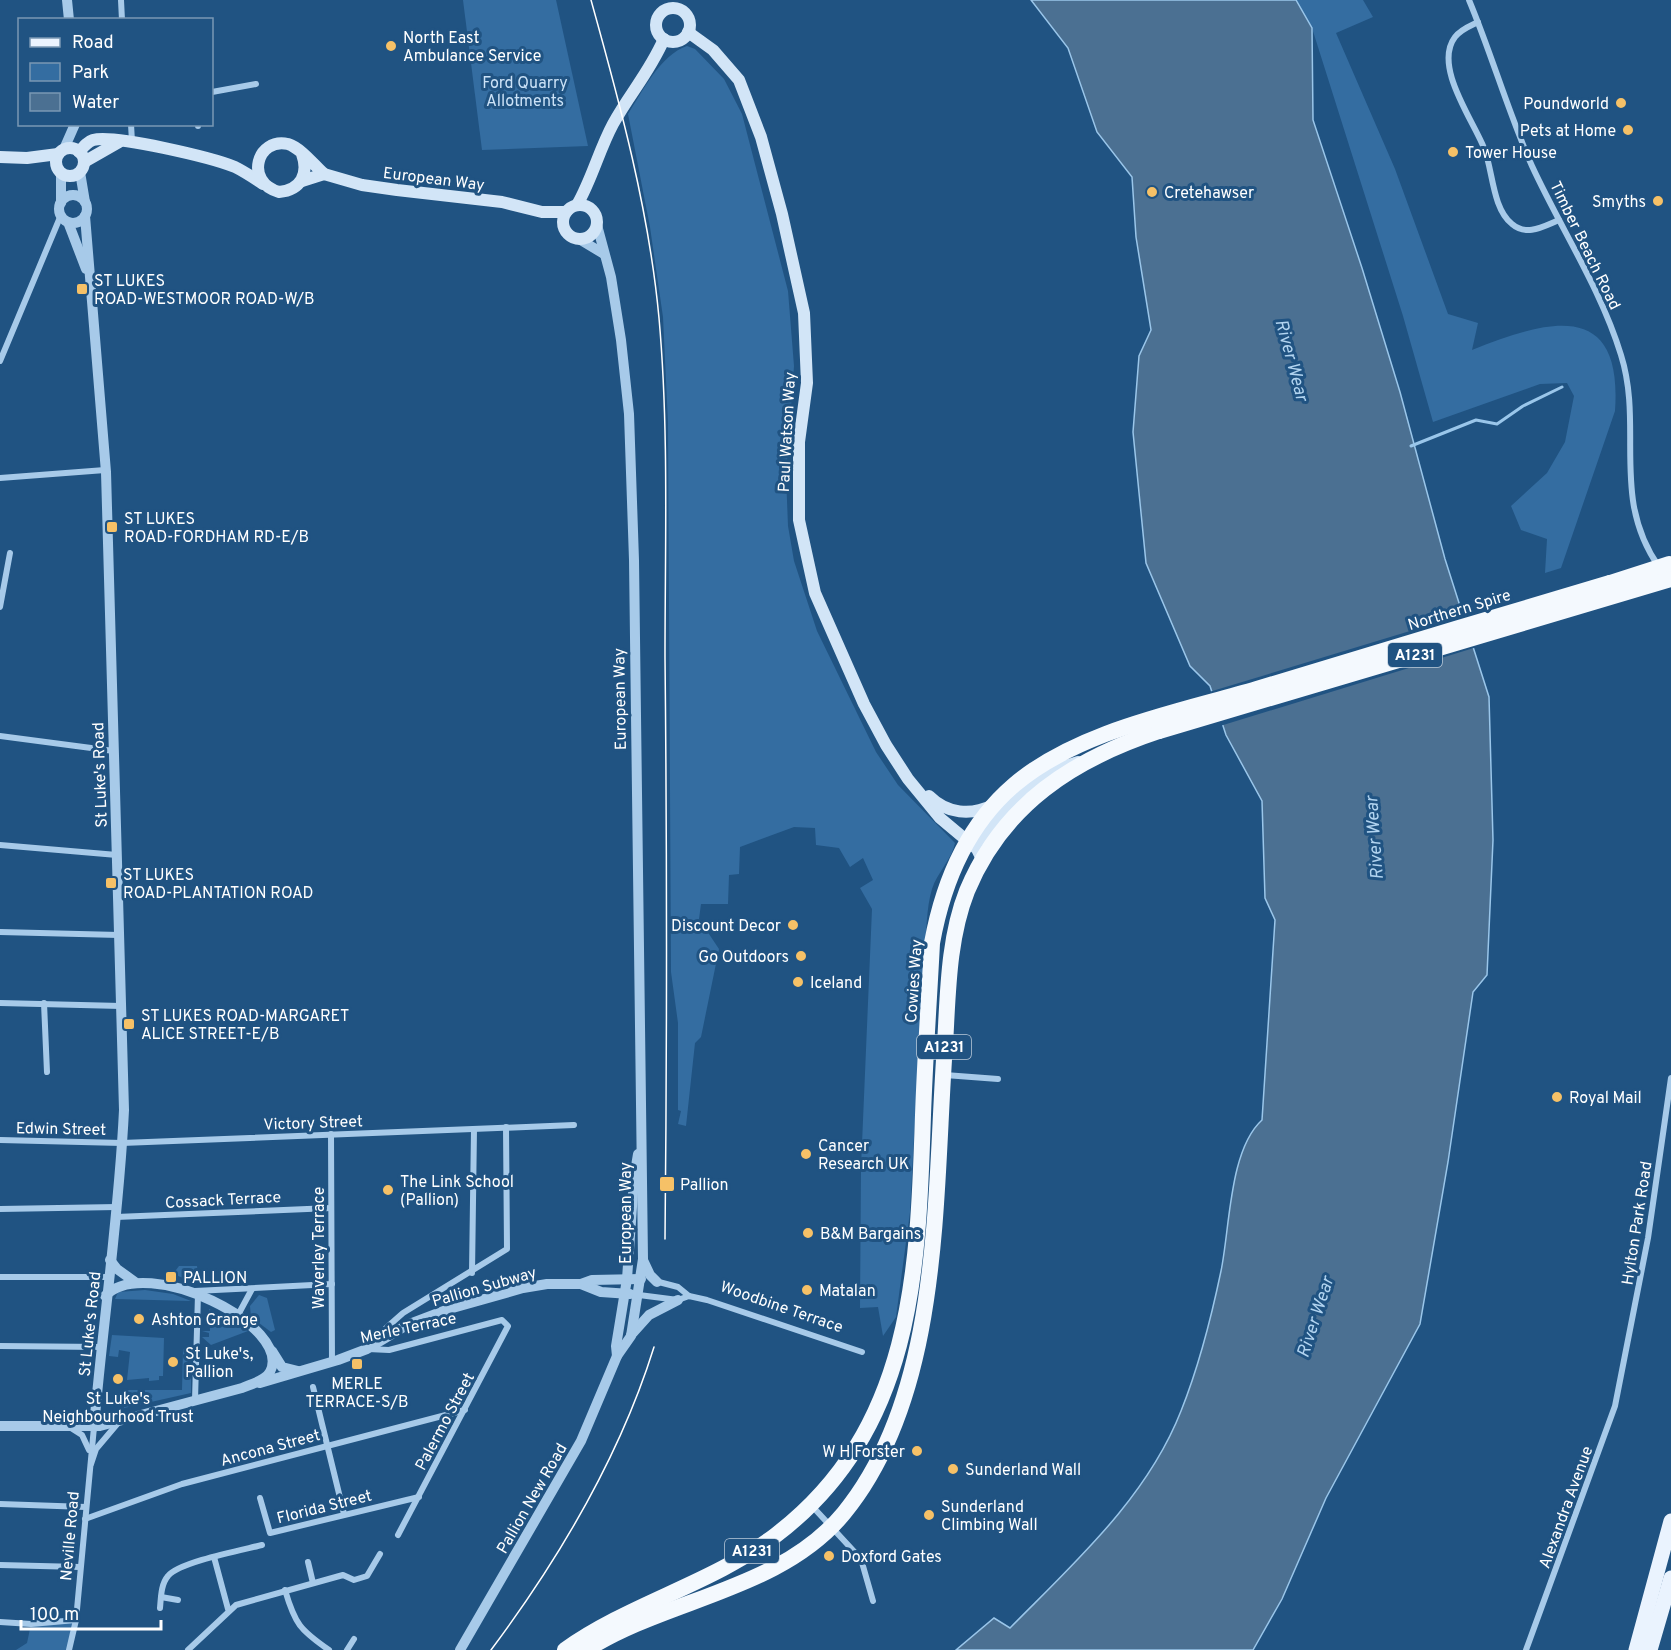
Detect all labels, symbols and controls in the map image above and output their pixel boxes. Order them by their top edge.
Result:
legend [18,18,213,126]
place label: North East Ambulance Service [403,29,541,67]
text: Road [72,32,114,55]
marker: North East Ambulance Service [384,39,398,53]
text: Park [72,62,109,85]
park label: Ford Quarry Allotments [482,74,568,112]
text: Water [72,92,119,115]
place label: Poundworld [1523,95,1609,115]
marker: Poundworld [1614,96,1628,110]
place label: Pets at Home [1520,122,1616,142]
marker: Pets at Home [1621,123,1635,137]
place label: Tower House [1465,144,1557,164]
marker: Tower House [1446,145,1460,159]
street label: European Way [382,164,486,196]
street label: Timber Beach Road [1544,178,1624,313]
place label: Cretehawser [1164,184,1254,204]
marker: Cretehawser [1145,185,1159,199]
place label: Smyths [1592,193,1646,213]
marker: Smyths [1651,194,1665,208]
place label: ST LUKES ROAD-WESTMOOR ROAD-W/B [94,272,315,310]
marker: ST LUKES ROAD-WESTMOOR ROAD-W/B [75,282,89,296]
water label: River Wear [1269,317,1313,406]
street label: Paul Watson Way [775,371,801,493]
place label: ST LUKES ROAD-FORDHAM RD-E/B [124,510,309,548]
marker: ST LUKES ROAD-FORDHAM RD-E/B [105,520,119,534]
street label: Northern Spire [1406,586,1513,636]
road number: A1231 [1388,643,1442,667]
street label: European Way [610,648,632,750]
street label: St Luke's Road [89,722,113,828]
water label: River Wear [1361,793,1390,881]
place label: ST LUKES ROAD-PLANTATION ROAD [123,866,313,904]
marker: ST LUKES ROAD-PLANTATION ROAD [104,876,118,890]
place label: Discount Decor [671,917,781,937]
marker: Discount Decor [786,918,800,932]
street label: Cowies Way [902,939,928,1024]
place label: Go Outdoors [698,948,789,968]
marker: Go Outdoors [794,949,808,963]
place label: Iceland [810,974,862,994]
marker: Iceland [791,975,805,989]
place label: ST LUKES ROAD-MARGARET ALICE STREET-E/B [141,1007,349,1045]
marker: ST LUKES ROAD-MARGARET ALICE STREET-E/B [122,1017,136,1031]
road number: A1231 [917,1035,971,1059]
place label: Royal Mail [1569,1089,1642,1109]
marker: Royal Mail [1550,1090,1564,1104]
street label: Victory Street [263,1112,363,1136]
street label: Edwin Street [16,1119,106,1141]
place label: Cancer Research UK [818,1137,909,1175]
marker: Cancer Research UK [799,1147,813,1161]
street label: Hylton Park Road [1618,1160,1658,1287]
street label: European Way [617,1162,637,1264]
place label: The Link School (Pallion) [400,1173,514,1211]
marker: Pallion [658,1175,676,1193]
place label: Pallion [680,1176,728,1196]
marker: The Link School (Pallion) [381,1183,395,1197]
street label: Waverley Terrace [310,1187,330,1309]
street label: Cossack Terrace [164,1188,282,1214]
place label: B&M Bargains [820,1225,921,1245]
marker: B&M Bargains [801,1226,815,1240]
street label: Pallion Subway [430,1263,539,1312]
place label: PALLION [183,1269,247,1289]
marker: PALLION [164,1270,178,1284]
street label: St Luke's Road [76,1271,106,1378]
water label: River Wear [1293,1272,1341,1361]
street label: Woodbine Terrace [717,1278,845,1338]
place label: Matalan [819,1282,876,1302]
marker: Matalan [800,1283,814,1297]
street label: Merle Terrace [358,1309,458,1349]
place label: Ashton Grange [151,1311,258,1331]
marker: Ashton Grange [132,1312,146,1326]
place label: St Luke's, Pallion [185,1345,253,1383]
marker: St Luke's, Pallion [166,1355,180,1369]
marker: MERLE TERRACE-S/B [350,1357,364,1371]
street label: Palermo Street [412,1370,480,1474]
marker: St Luke's Neighbourhood Trust [111,1372,125,1386]
place label: MERLE TERRACE-S/B [306,1375,408,1413]
place label: St Luke's Neighbourhood Trust [42,1390,194,1428]
street label: Ancona Street [218,1426,323,1472]
street label: Pallion New Road [493,1440,572,1558]
place label: W H Forster [822,1443,905,1463]
marker: W H Forster [910,1444,924,1458]
street label: Alexandra Avenue [1535,1444,1598,1572]
place label: Sunderland Wall [965,1461,1081,1481]
marker: Sunderland Wall [946,1462,960,1476]
street label: Florida Street [275,1486,374,1529]
street label: Neville Road [57,1491,85,1582]
place label: Sunderland Climbing Wall [941,1498,1038,1536]
marker: Sunderland Climbing Wall [922,1508,936,1522]
road number: A1231 [725,1539,779,1563]
place label: Doxford Gates [841,1548,942,1568]
marker: Doxford Gates [822,1549,836,1563]
scale bar [21,1593,160,1631]
text: 100 m [30,1604,79,1627]

